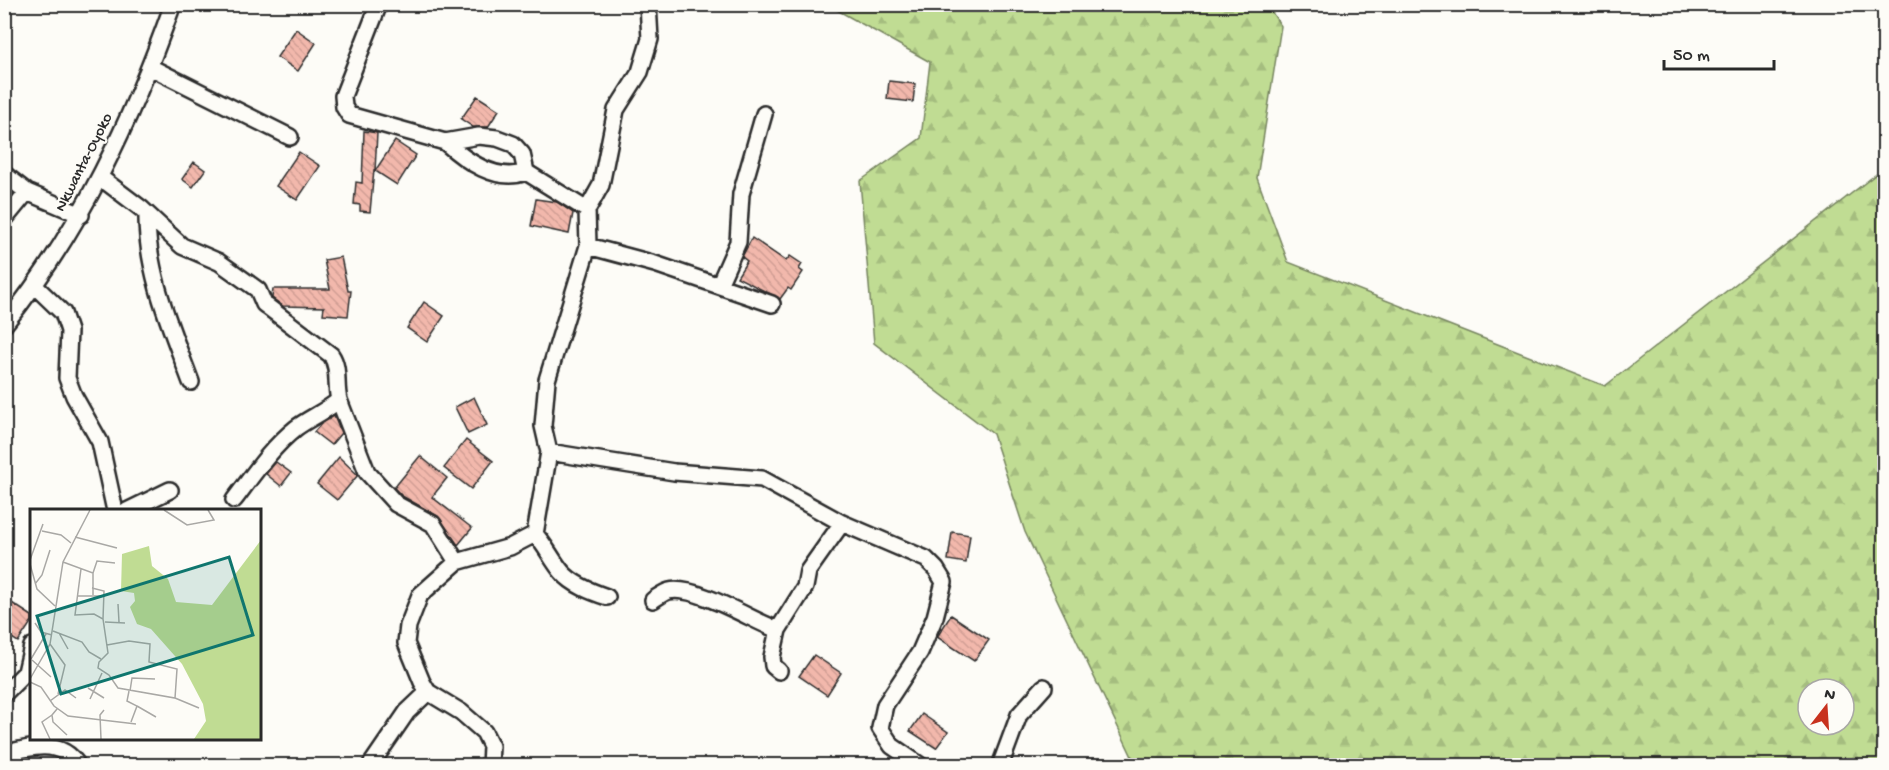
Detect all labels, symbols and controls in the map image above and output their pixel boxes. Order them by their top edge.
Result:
scale bar [1664,33,1774,71]
text: 50 m [1673,46,1710,67]
street label: Nkwanta-Oyoko [52,111,118,215]
inset map [30,509,261,740]
north arrow [1796,677,1856,737]
text: N [1822,685,1838,707]

